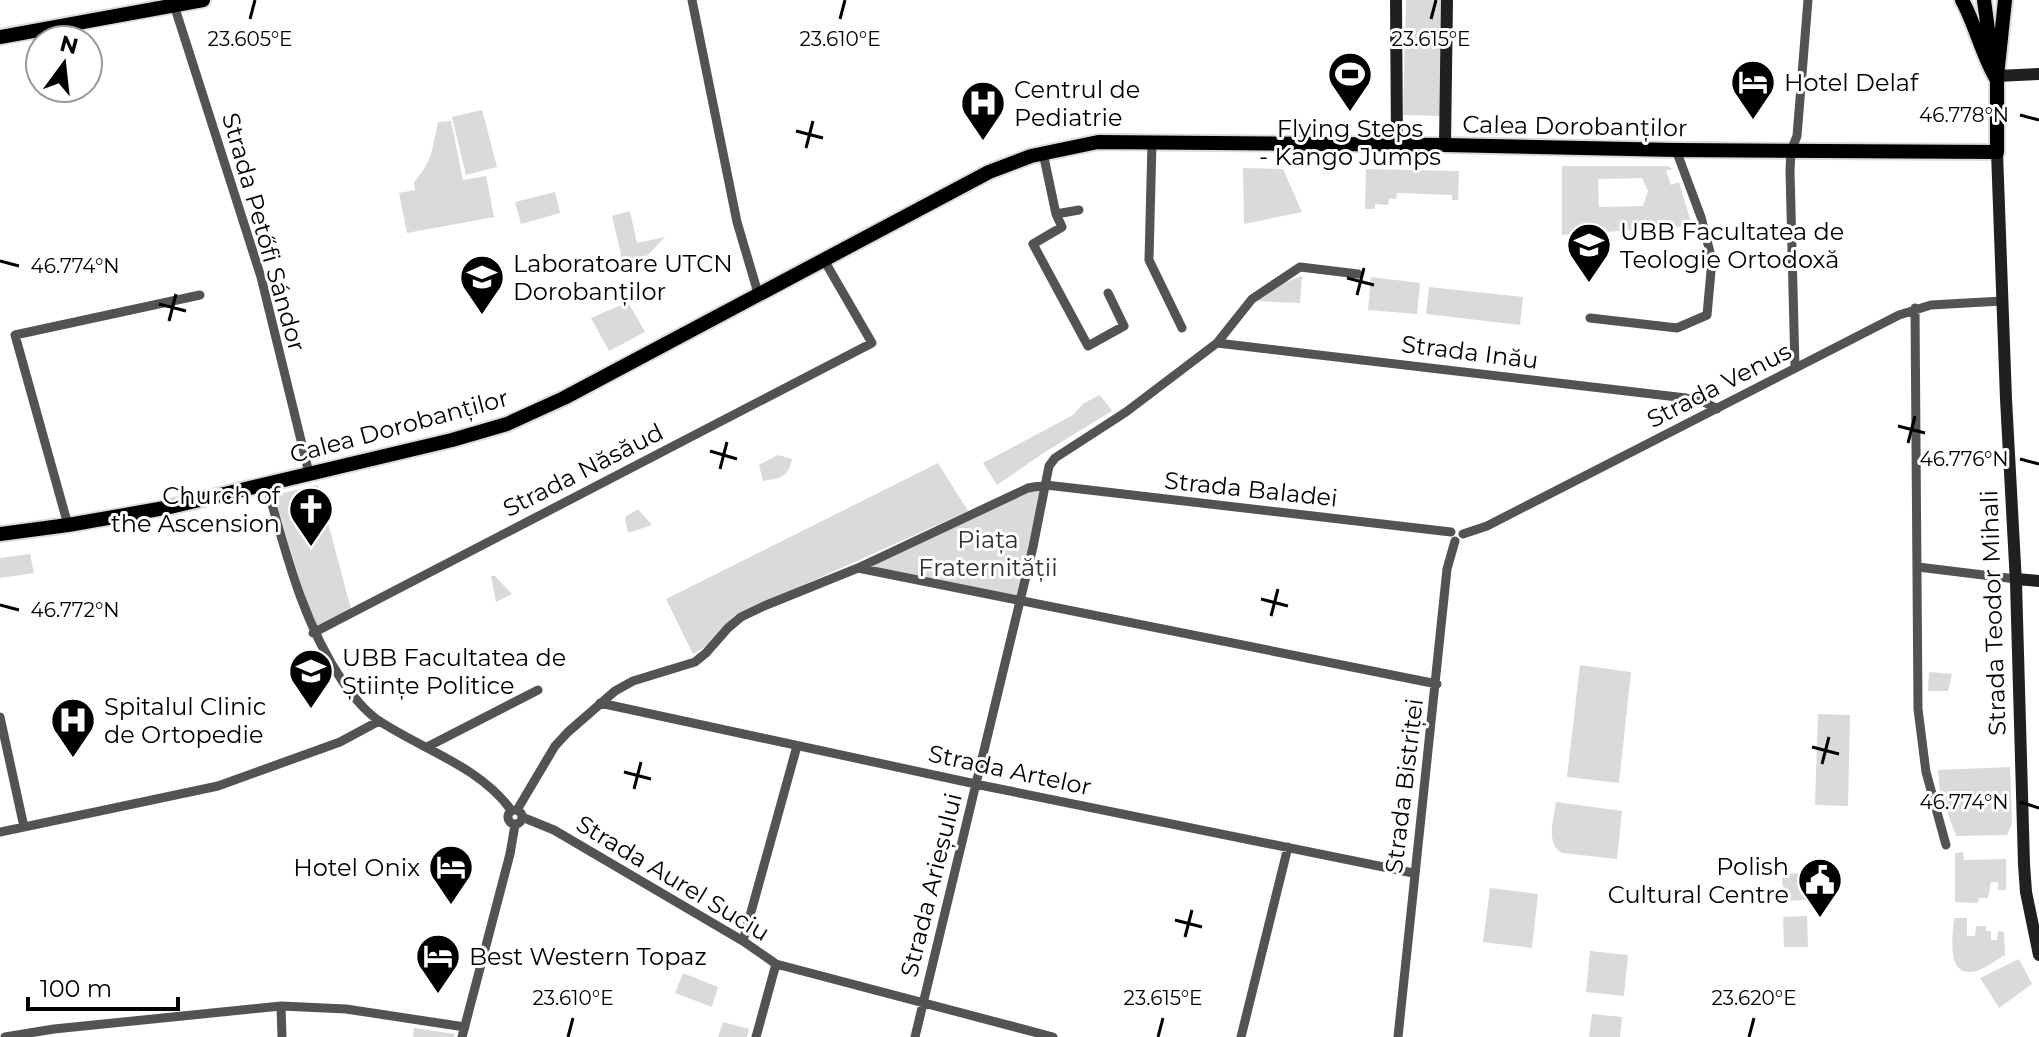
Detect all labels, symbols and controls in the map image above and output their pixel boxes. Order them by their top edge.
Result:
north arrow [24,24,104,104]
text: 23.605°E [208,27,292,51]
text: 23.610°E [799,27,881,51]
text: 23.615°E [1392,27,1470,51]
text: N [57,30,81,61]
sports icon: Flying Steps - Kango Jumps [1326,50,1374,113]
hotel icon: Hotel Delaf [1729,58,1777,121]
place label: Hotel Delaf [1784,68,1919,97]
place label: Centrul de Pediatrie [1014,75,1140,132]
hospital icon: Centrul de Pediatrie [959,79,1007,142]
text: 46.778°N [1919,103,2009,127]
street label: Strada Petőfi Sándor [216,109,312,355]
street label: Calea Dorobanților [1462,110,1688,142]
place label: Flying Steps - Kango Jumps [1259,114,1441,171]
place label: UBB Facultatea de Teologie Ortodoxă [1620,217,1844,274]
school or university icon: UBB Facultatea de Teologie Ortodoxă [1565,221,1613,284]
place label: Laboratoare UTCN Dorobanților [513,249,733,306]
school or university icon: Laboratoare UTCN Dorobanților [458,253,506,316]
text: 46.774°N [30,254,120,278]
street label: Strada Inău [1400,329,1540,375]
street label: Strada Venus [1642,336,1796,434]
street label: Calea Dorobanților [286,383,512,469]
street label: Strada Năsăud [498,417,668,523]
text: 46.776°N [1919,447,2009,471]
street label: Strada Baladei [1163,465,1339,513]
place label: Church of the Ascension [111,481,281,538]
church icon: Church of the Ascension [287,485,335,548]
street label: Strada Teodor Mihali [1974,490,2012,736]
park label: Piața Fraternității [918,525,1058,582]
text: 46.772°N [30,598,120,622]
place label: UBB Facultatea de Științe Politice [342,643,566,700]
school or university icon: UBB Facultatea de Științe Politice [287,647,335,710]
place label: Spitalul Clinic de Ortopedie [104,692,266,749]
hospital icon: Spitalul Clinic de Ortopedie [49,696,97,759]
street label: Strada Bistriței [1379,697,1429,875]
street label: Strada Artelor [926,739,1094,801]
street label: Strada Arieșului [894,790,968,980]
text: 46.774°N [1919,790,2009,814]
street label: Strada Aurel Suciu [571,809,775,947]
hotel icon: Hotel Onix [427,843,475,906]
place label: Polish Cultural Centre [1608,852,1789,909]
place label: Hotel Onix [293,853,420,882]
public building icon: Polish Cultural Centre [1796,856,1844,919]
hotel icon: Best Western Topaz [414,932,462,995]
place label: Best Western Topaz [469,942,707,971]
scale bar [28,961,178,1011]
text: 100 m [40,974,112,1003]
text: 23.610°E [532,986,614,1010]
text: 23.615°E [1124,986,1202,1010]
text: 23.620°E [1711,986,1797,1010]

